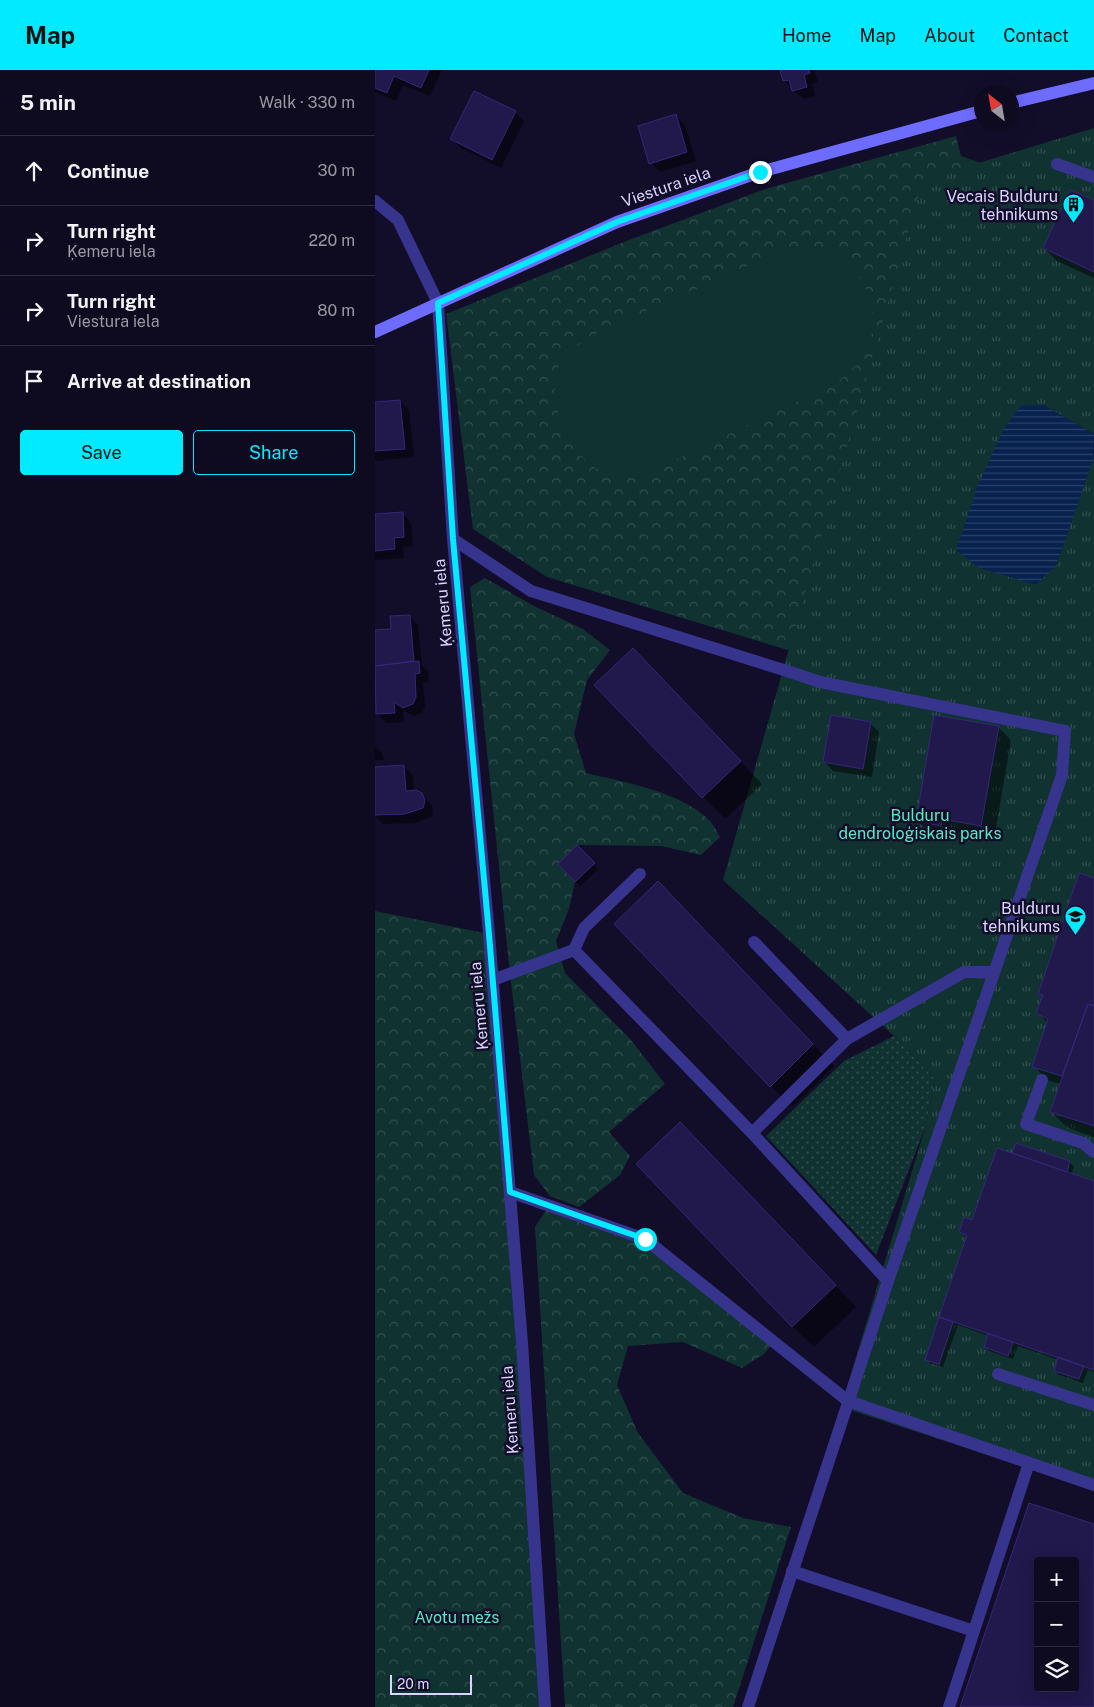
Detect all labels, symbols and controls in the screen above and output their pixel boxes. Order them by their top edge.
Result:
text: Map [25,21,75,49]
text: Home [782,25,832,46]
text: Map [860,25,896,46]
text: About [924,25,975,46]
text: Contact [1003,25,1069,46]
north arrow [974,85,1019,130]
text: 5 min [20,90,76,115]
text: Walk · 330 m [259,93,355,112]
icon: ahead [20,157,48,185]
text: Continue [67,160,149,182]
text: 30 m [318,161,355,180]
route end [749,161,772,184]
street label: Viestura iela [619,163,713,211]
place label: Vecais Bulduru tehnikums [947,187,1058,224]
building icon: Vecais Bulduru tehnikums [1062,193,1086,224]
text: Turn right [67,220,156,242]
icon: right [20,227,48,255]
text: 220 m [308,231,355,250]
text: Ķemeru iela [67,242,156,261]
text: Turn right [67,290,156,312]
icon: right [20,297,48,325]
text: 80 m [317,301,355,320]
text: Viestura iela [67,312,160,331]
icon: arrive [20,367,48,395]
text: Arrive at destination [67,370,251,392]
button: Save [20,430,183,475]
button: Share [193,430,355,475]
street label: Ķemeru iela [430,558,456,648]
park label: Bulduru dendroloģiskais parks [838,806,1002,843]
place label: Bulduru tehnikums [982,899,1060,936]
school or university icon: Bulduru tehnikums [1064,905,1088,936]
street label: Ķemeru iela [466,961,492,1051]
route start [634,1228,657,1251]
street label: Ķemeru iela [497,1365,523,1455]
map controls [1034,1557,1079,1692]
button: + [1034,1557,1079,1602]
button: − [1034,1602,1079,1647]
park label: Avotu mežs [415,1608,499,1627]
button: layers [1034,1647,1079,1692]
scale bar [390,1672,473,1695]
text: 20 m [397,1676,429,1692]

